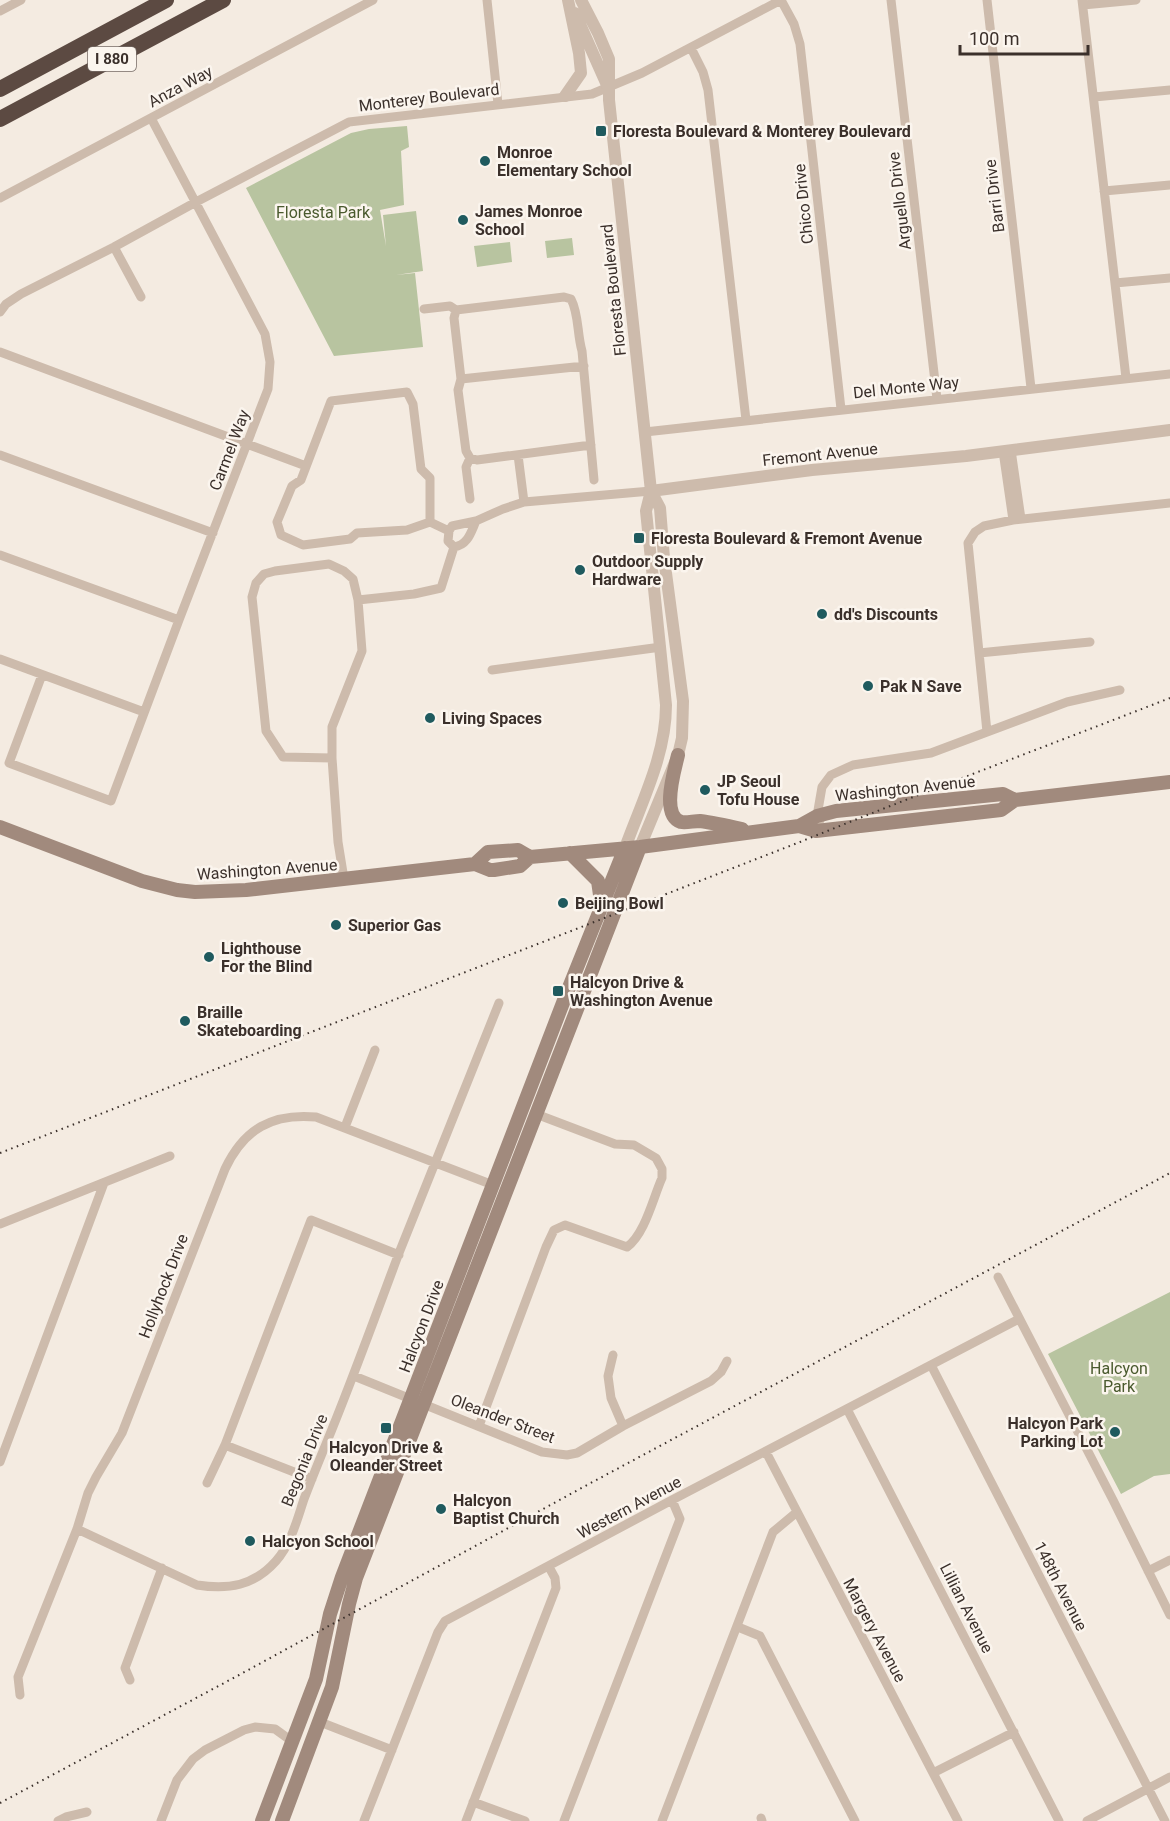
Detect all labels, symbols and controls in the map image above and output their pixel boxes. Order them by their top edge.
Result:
scale bar [960,18,1088,56]
text: 100 m [969,28,1020,49]
road number: I 880 [88,47,136,71]
street label: Anza Way [145,61,216,111]
street label: Monterey Boulevard [358,79,501,116]
place label: Floresta Boulevard & Monterey Boulevard [613,122,911,141]
marker: Floresta Boulevard & Monterey Boulevard [594,124,608,138]
place label: Monroe Elementary School [497,143,632,180]
street label: Arguello Drive [884,151,915,251]
marker: Monroe Elementary School [478,154,492,168]
street label: Barri Drive [981,158,1008,233]
street label: Chico Drive [790,163,817,245]
place label: James Monroe School [475,202,583,239]
park label: Floresta Park [276,203,371,222]
marker: James Monroe School [456,213,470,227]
street label: Floresta Boulevard [597,223,630,357]
street label: Del Monte Way [852,372,960,403]
street label: Carmel Way [205,407,254,493]
street label: Fremont Avenue [761,439,879,470]
place label: Floresta Boulevard & Fremont Avenue [651,529,922,548]
marker: Floresta Boulevard & Fremont Avenue [632,531,646,545]
place label: Outdoor Supply Hardware [592,552,704,589]
marker: Outdoor Supply Hardware [573,563,587,577]
place label: dd's Discounts [834,605,938,624]
marker: dd's Discounts [815,607,829,621]
place label: Pak N Save [880,677,962,696]
marker: Pak N Save [861,679,875,693]
place label: Living Spaces [442,709,542,728]
marker: Living Spaces [423,711,437,725]
place label: JP Seoul Tofu House [717,772,800,809]
street label: Washington Avenue [834,772,976,805]
marker: JP Seoul Tofu House [698,783,712,797]
street label: Washington Avenue [196,855,338,884]
place label: Beijing Bowl [575,894,664,913]
marker: Beijing Bowl [556,896,570,910]
place label: Superior Gas [348,916,441,935]
marker: Superior Gas [329,918,343,932]
place label: Lighthouse For the Blind [221,939,312,976]
marker: Lighthouse For the Blind [202,950,216,964]
place label: Halcyon Drive & Washington Avenue [570,973,713,1010]
marker: Halcyon Drive & Washington Avenue [551,984,565,998]
place label: Braille Skateboarding [197,1003,302,1040]
marker: Braille Skateboarding [178,1014,192,1028]
street label: Hollyhock Drive [135,1231,192,1341]
street label: Halcyon Drive [395,1277,448,1375]
park label: Halcyon Park [1090,1359,1148,1396]
street label: Oleander Street [448,1390,558,1447]
street label: Begonia Drive [277,1411,332,1509]
place label: Halcyon Park Parking Lot [1007,1414,1104,1451]
marker: Halcyon Drive & Oleander Street [379,1421,393,1435]
marker: Halcyon Park Parking Lot [1108,1425,1122,1439]
place label: Halcyon Drive & Oleander Street [329,1438,443,1475]
street label: Western Avenue [574,1472,684,1543]
place label: Halcyon Baptist Church [453,1491,559,1528]
marker: Halcyon Baptist Church [434,1502,448,1516]
place label: Halcyon School [262,1532,374,1551]
marker: Halcyon School [243,1534,257,1548]
street label: 148th Avenue [1030,1539,1091,1634]
street label: Lillian Avenue [936,1560,997,1656]
street label: Margery Avenue [839,1575,910,1685]

